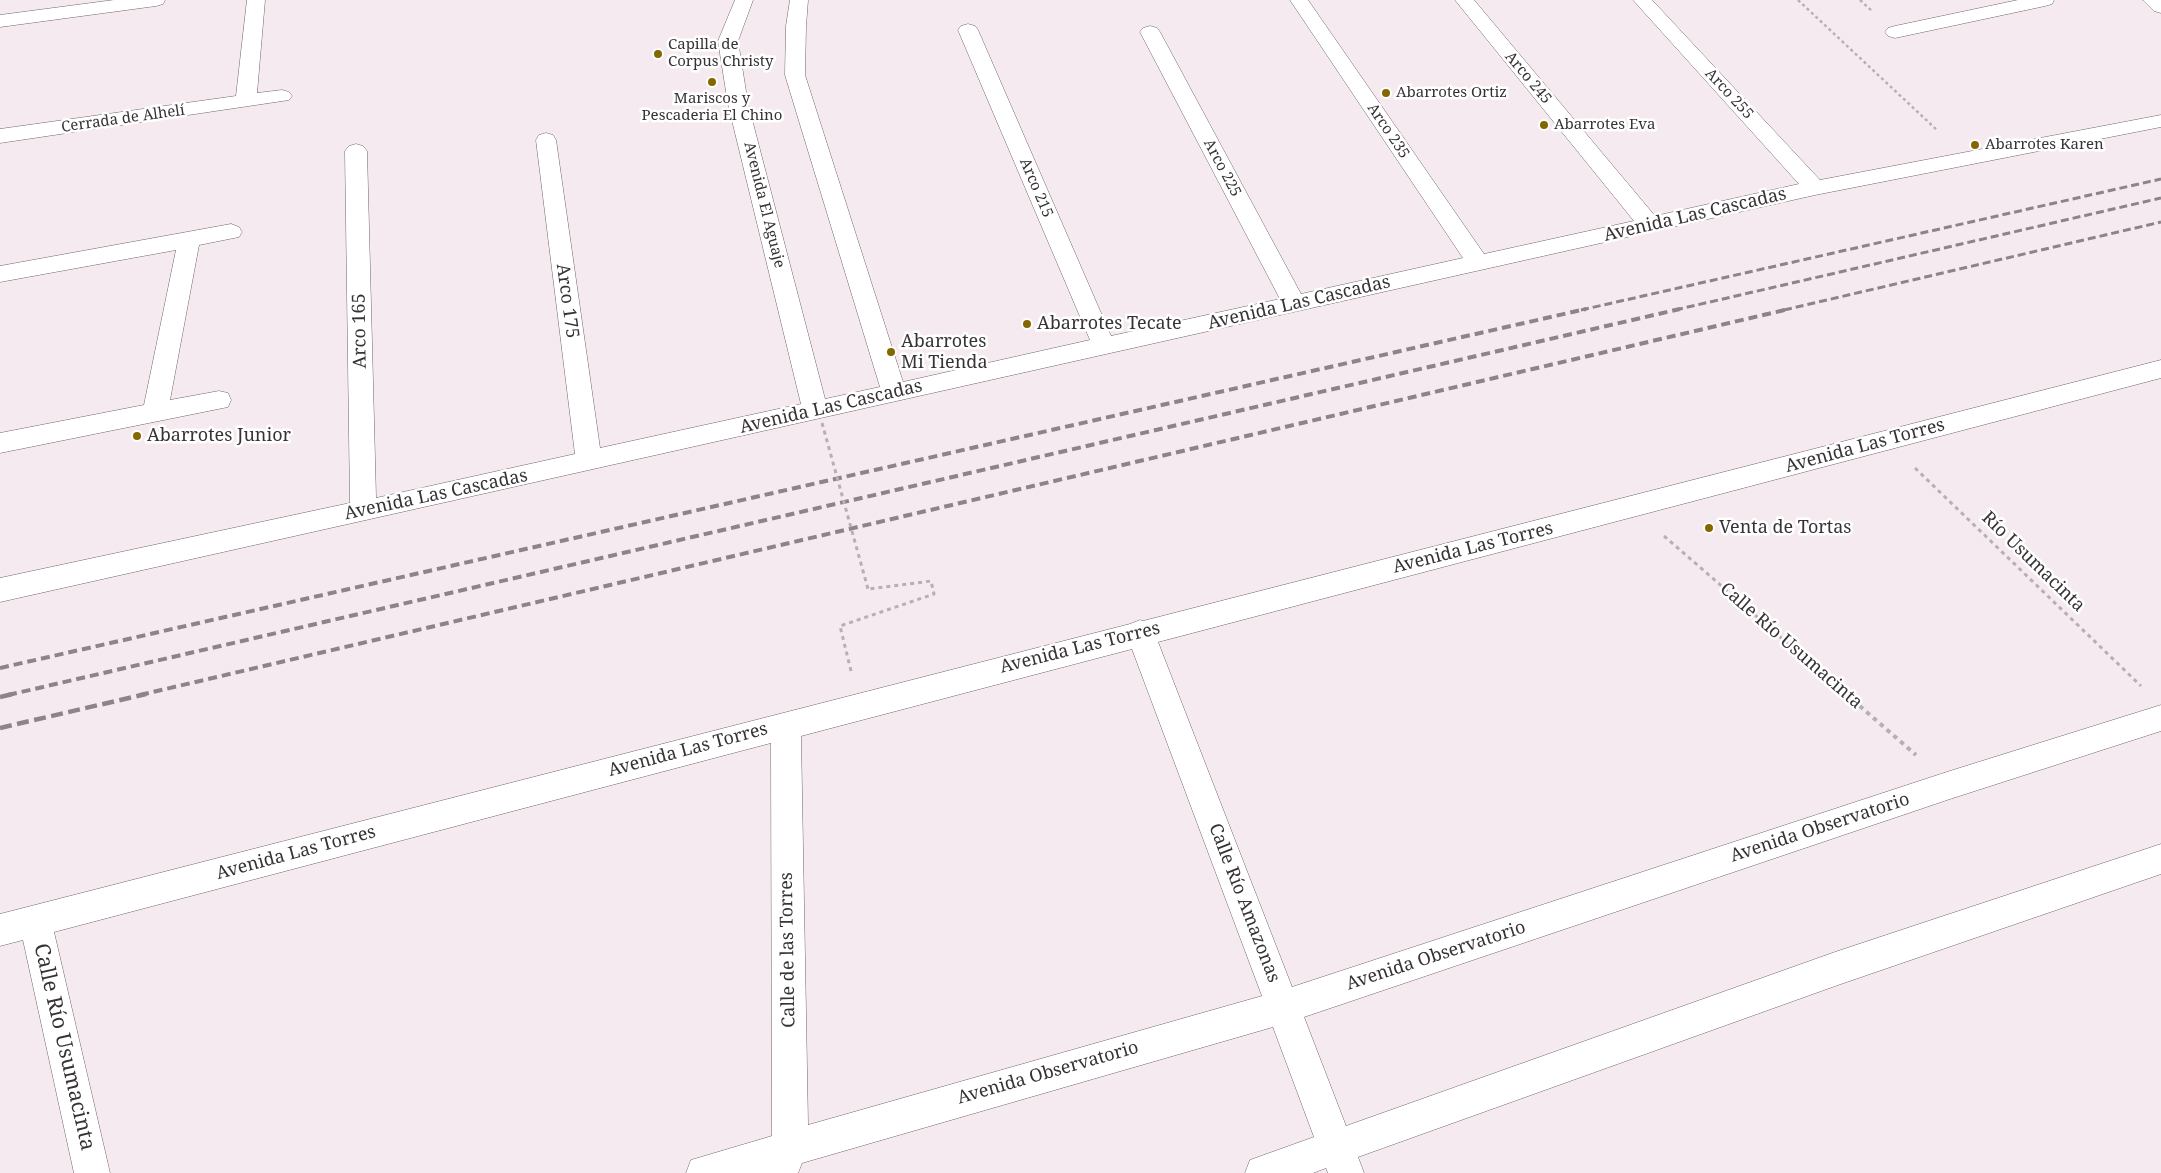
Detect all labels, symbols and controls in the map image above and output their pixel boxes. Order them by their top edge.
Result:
place label: Capilla de Corpus Christy [668,36,773,71]
marker: Capilla de Corpus Christy [652,48,664,60]
street label: Arco 245 [1501,48,1555,108]
street label: Arco 255 [1701,65,1757,123]
marker: Mariscos y Pescaderia El Chino [706,76,718,88]
place label: Abarrotes Ortiz [1396,84,1507,102]
marker: Abarrotes Ortiz [1380,87,1392,99]
place label: Mariscos y Pescaderia El Chino [642,90,782,125]
street label: Arco 235 [1363,100,1413,162]
street label: Cerrada de Alhelí [60,101,186,137]
place label: Abarrotes Eva [1554,116,1655,134]
marker: Abarrotes Eva [1538,119,1550,131]
street label: Arco 225 [1199,136,1245,200]
place label: Abarrotes Karen [1985,136,2104,154]
marker: Abarrotes Karen [1969,139,1981,151]
street label: Avenida El Aguaje [740,140,788,270]
street label: Arco 215 [1015,156,1057,220]
street label: Avenida Las Cascadas [1602,183,1788,247]
street label: Arco 175 [551,262,583,340]
street label: Avenida Las Cascadas [1206,271,1392,335]
street label: Arco 165 [349,293,371,369]
place label: Abarrotes Tecate [1037,313,1182,335]
marker: Abarrotes Tecate [1021,318,1033,330]
place label: Abarrotes Mi Tienda [901,331,988,374]
marker: Abarrotes Mi Tienda [885,346,897,358]
street label: Avenida Las Cascadas [738,375,924,439]
street label: Avenida Las Torres [1783,414,1947,478]
place label: Abarrotes Junior [147,425,291,447]
marker: Abarrotes Junior [131,430,143,442]
street label: Avenida Las Cascadas [342,465,530,525]
street label: Río Usumacinta [1977,507,2089,617]
place label: Venta de Tortas [1719,517,1851,539]
street label: Avenida Las Torres [1391,518,1555,578]
marker: Venta de Tortas [1703,522,1715,534]
street label: Calle Río Usumacinta [1715,578,1867,714]
street label: Avenida Las Torres [998,618,1162,678]
street label: Avenida Las Torres [606,718,770,782]
street label: Avenida Observatorio [1728,789,1912,867]
street label: Calle Río Amazonas [1204,820,1284,986]
street label: Avenida Las Torres [214,821,378,885]
street label: Calle de las Torres [776,872,800,1028]
street label: Avenida Observatorio [1344,917,1528,995]
street label: Calle Río Usumacinta [28,941,100,1153]
street label: Avenida Observatorio [955,1037,1141,1109]

